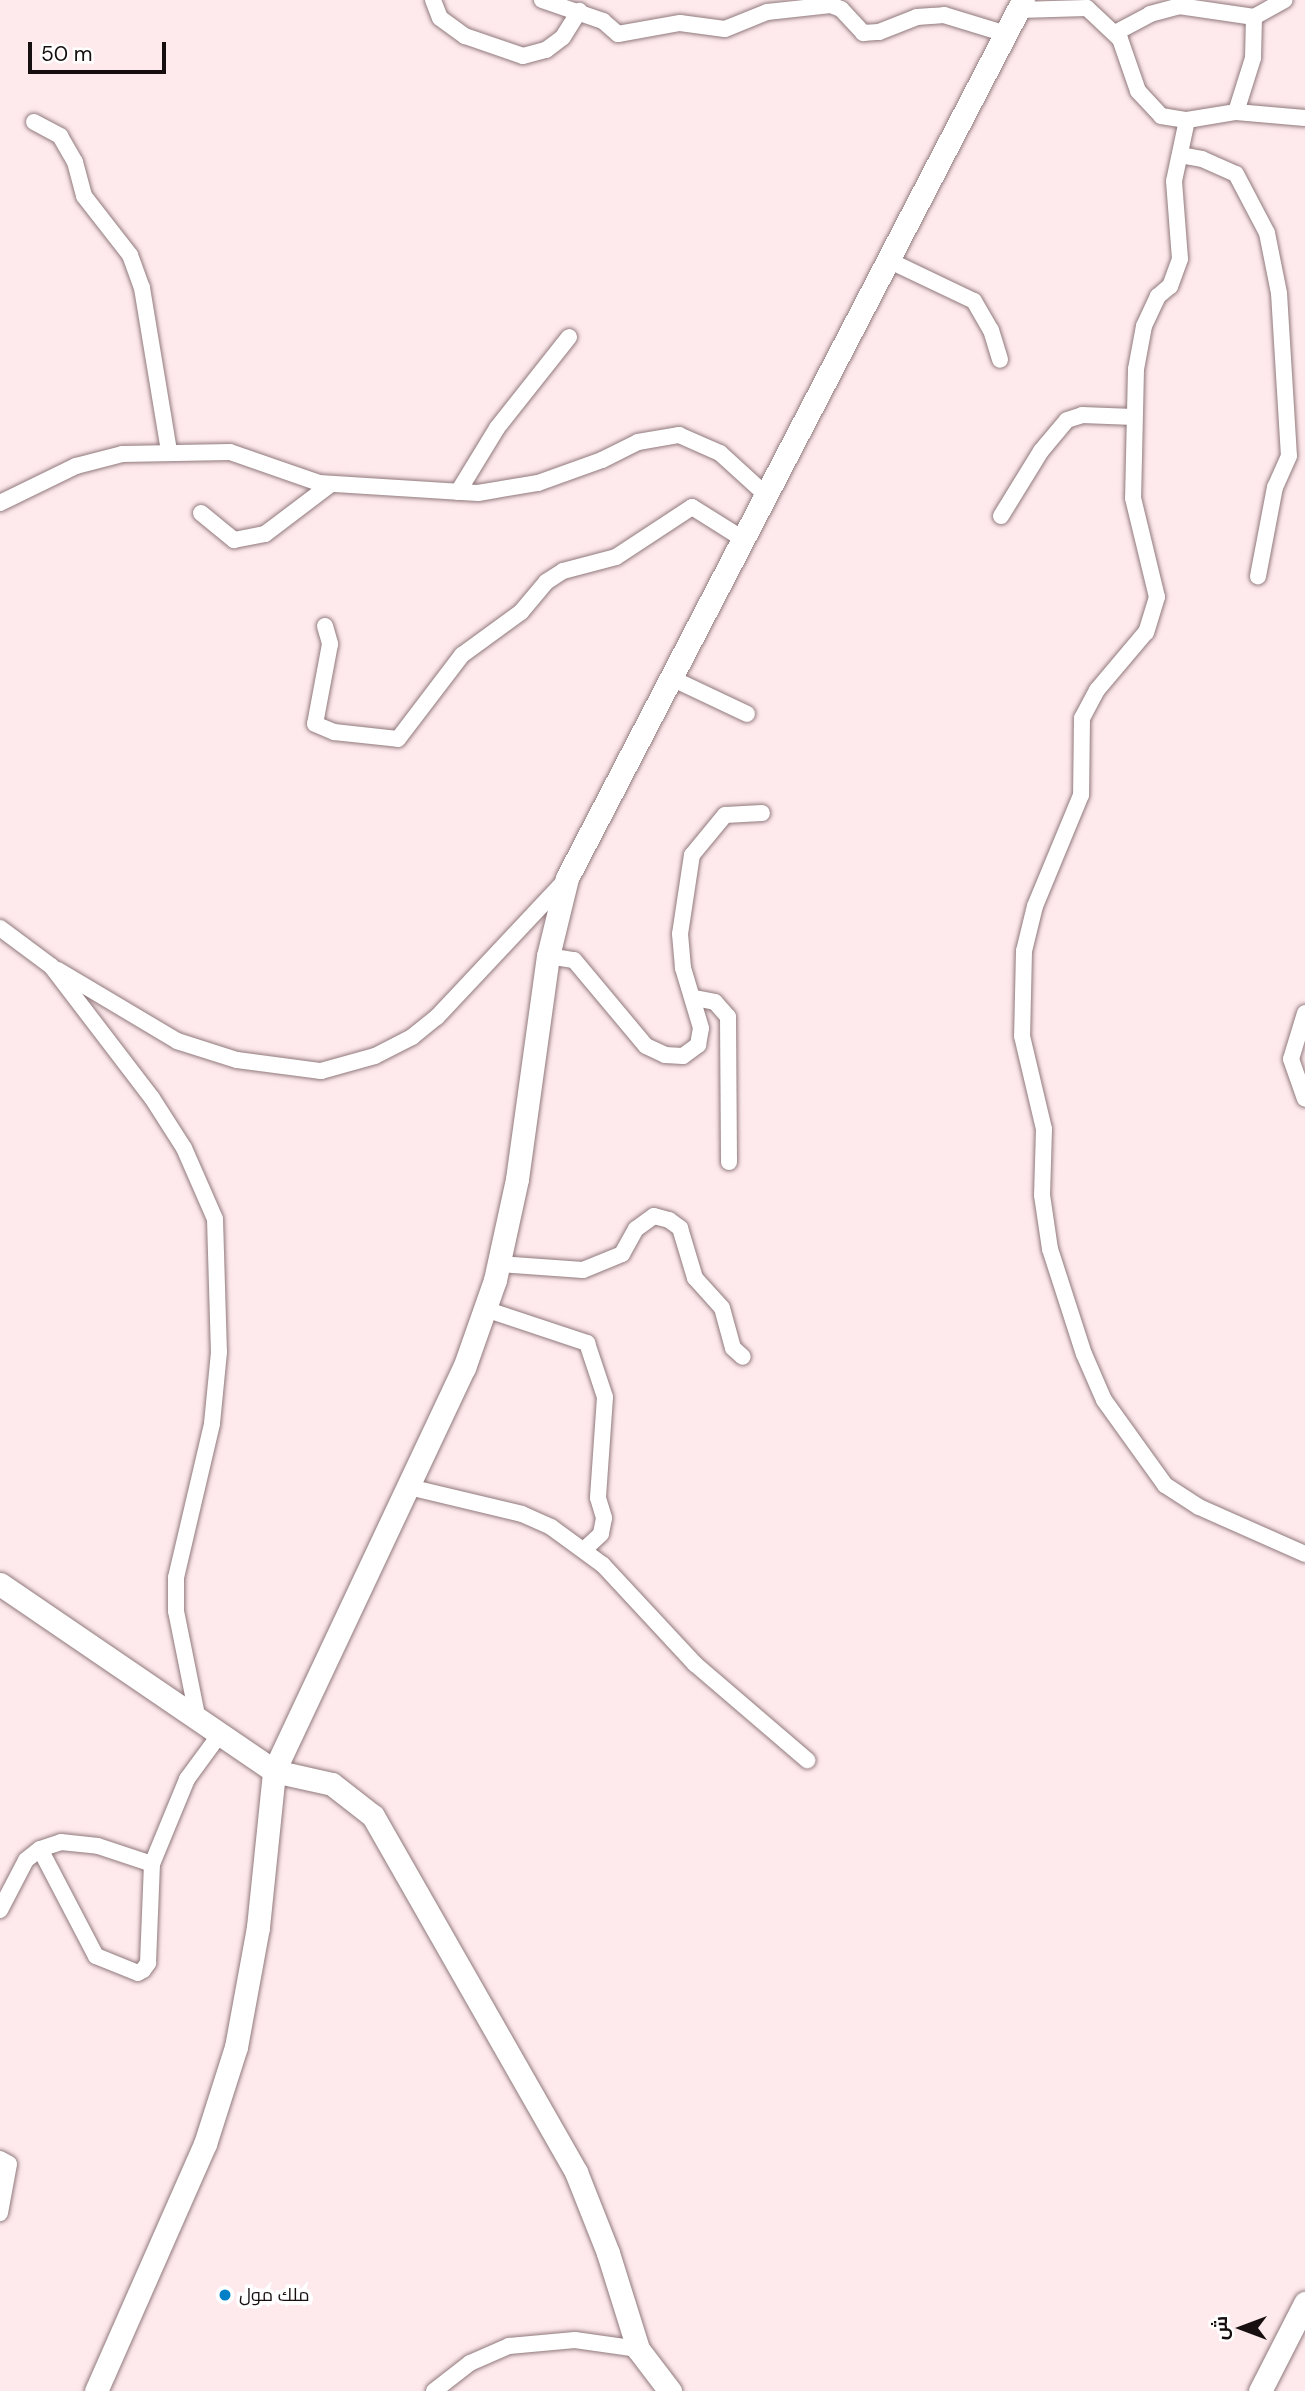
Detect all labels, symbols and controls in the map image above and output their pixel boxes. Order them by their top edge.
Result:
scale bar [32,28,170,72]
text: 50 m [41,40,92,68]
place label: ملك مول [239,2284,310,2306]
marker: ملك مول [217,2287,233,2303]
north arrow [1207,2293,1277,2363]
text: ش [1208,2316,1233,2340]

